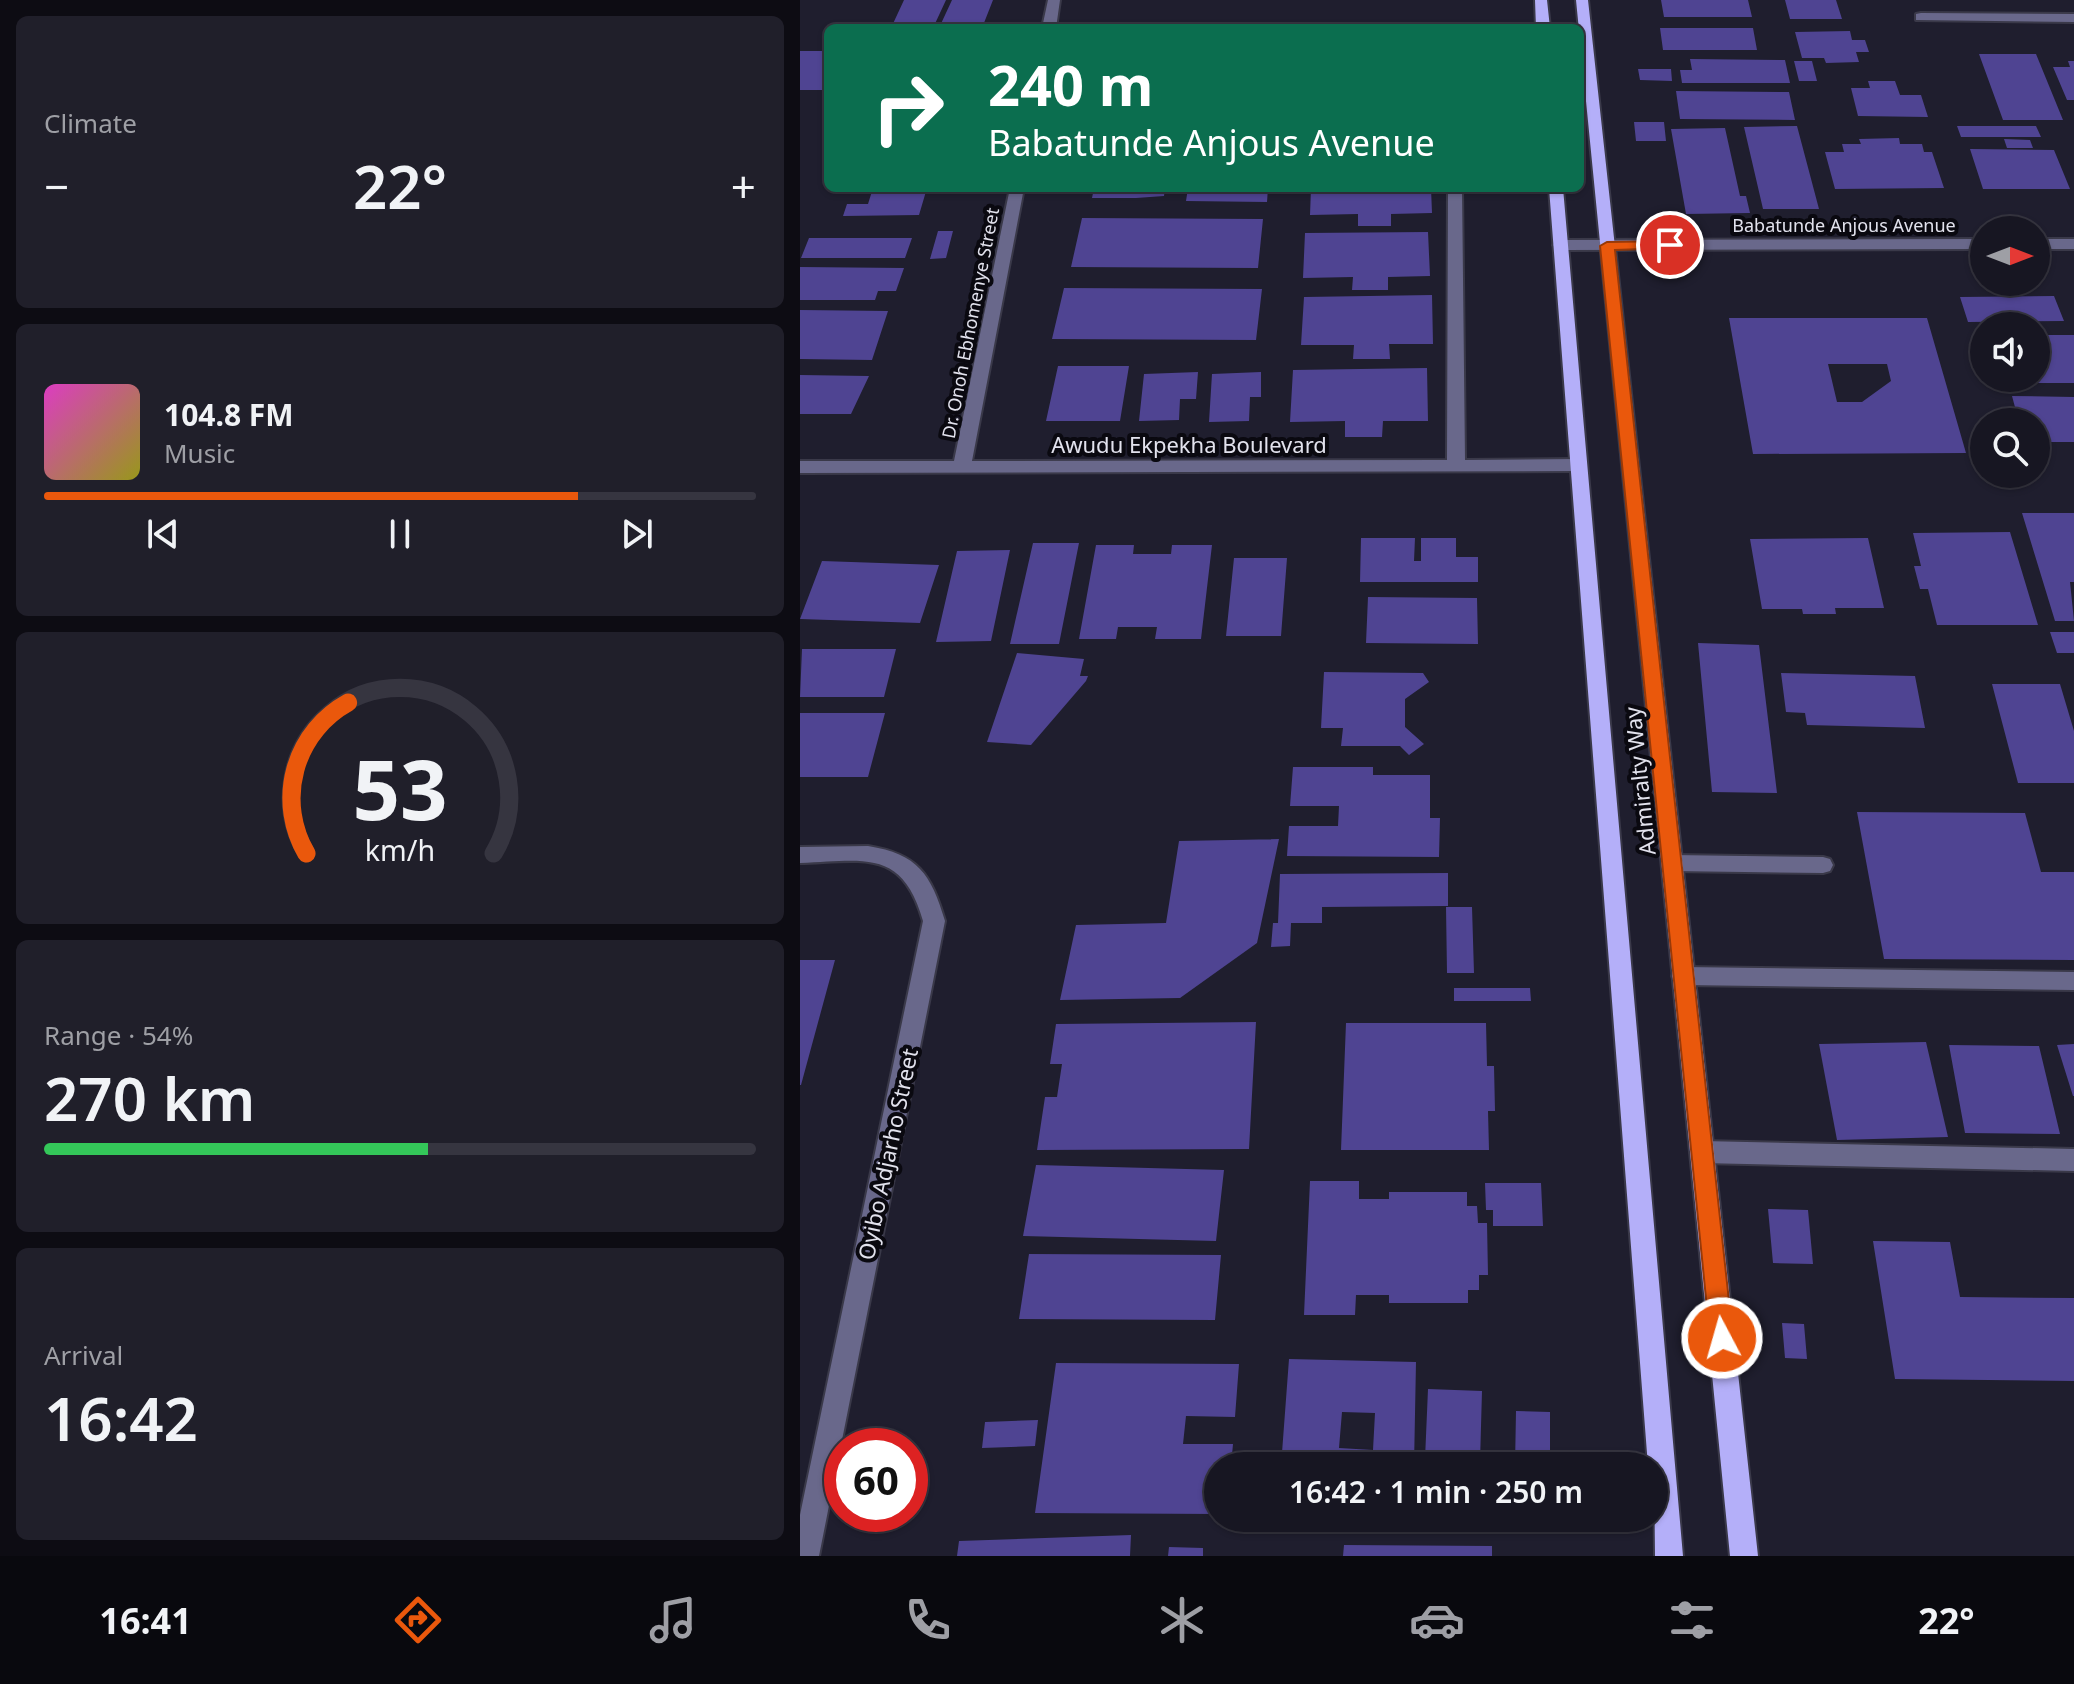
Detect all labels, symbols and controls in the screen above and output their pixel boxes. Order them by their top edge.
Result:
text: 240 m [988,46,1153,122]
icon: right [856,56,960,160]
text: Climate [44,105,137,141]
text: Babatunde Anjous Avenue [988,118,1435,167]
text: 22° [353,145,447,227]
text: − [44,156,69,216]
text: + [731,156,756,216]
street label: Dr. Onoh Ebhomenye Street [936,205,1004,440]
pin [1636,211,1704,279]
street label: Babatunde Anjous Avenue [1732,213,1956,237]
north arrow [1970,216,2050,296]
map controls [1970,216,2050,488]
icon: arrive [1648,223,1692,267]
button: sound [1970,312,2050,392]
text: 104.8 FM [164,394,294,435]
button: search [1970,408,2050,488]
street label: Awudu Ekpekha Boulevard [1051,429,1327,459]
text: Music [164,435,235,471]
icon: previous [141,512,185,556]
icon: pause [378,512,422,556]
icon: next [615,512,659,556]
street label: Admiralty Way [1616,705,1662,857]
text: 53 [352,731,448,844]
text: km/h [365,830,435,869]
text: Range · 54% [44,1017,193,1053]
street label: Oyibo Adjarho Street [850,1045,924,1262]
text: 270 km [44,1057,255,1139]
position arrow [1680,1296,1764,1380]
text: Arrival [44,1337,123,1373]
text: 16:42 [44,1377,198,1459]
speed limit sign: 60 [824,1428,928,1532]
text: 16:42 · 1 min · 250 m [1289,1471,1583,1512]
icon: directions [390,1592,446,1648]
icon: music [645,1592,701,1648]
icon: phone [900,1592,956,1648]
icon: climate [1154,1592,1210,1648]
icon: car [1409,1592,1465,1648]
icon: filters [1664,1592,1720,1648]
text: 16:41 [99,1596,192,1645]
text: 22° [1918,1596,1975,1645]

